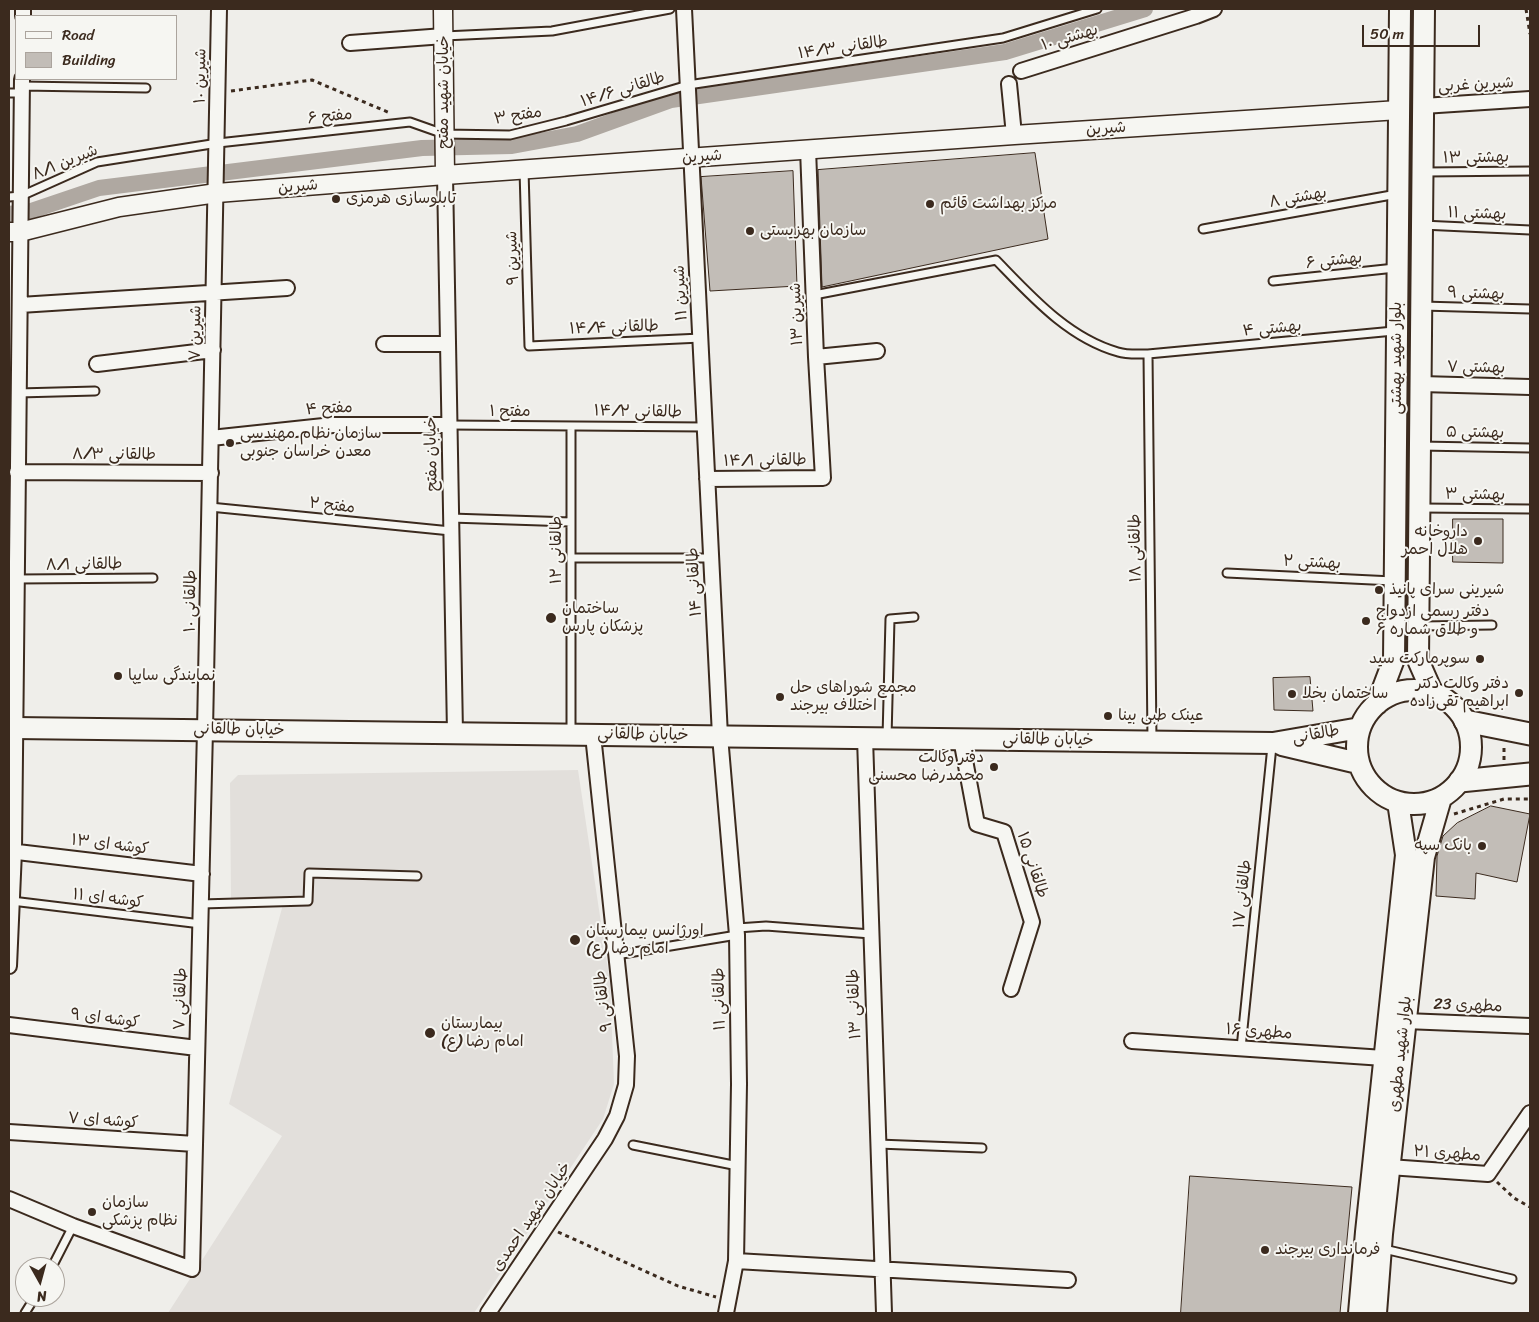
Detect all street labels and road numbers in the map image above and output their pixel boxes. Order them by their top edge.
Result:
street label: بهشتی ۱۰ [1039,20,1101,56]
street label: طالقانی ۱۴/۳ [797,32,889,64]
street label: خیابان شهید مفتح [434,35,454,149]
street label: شیرین ۱۰ [191,48,211,104]
street label: طالقانی ۱۴/۶ [579,68,667,112]
street label: شیرین غربی [1438,73,1514,97]
street label: مفتح ۳ [493,103,543,129]
street label: مفتح ۶ [307,105,353,129]
street label: شیرین [1085,118,1127,140]
street label: شیرین ۸/۱ [29,141,101,185]
street label: شیرین [681,146,723,168]
street label: بهشتی ۱۳ [1443,148,1509,168]
street label: شیرین [277,176,319,198]
street label: بهشتی ۸ [1268,183,1328,213]
street label: بهشتی ۱۱ [1447,203,1507,225]
street label: شیرین ۹ [502,230,524,286]
street label: بهشتی ۶ [1305,248,1363,274]
street label: شیرین ۱۱ [670,265,692,321]
street label: شیرین ۱۳ [786,282,808,346]
street label: بهشتی ۹ [1447,283,1505,305]
street label: بلوار شهید بهشتی [1387,302,1407,414]
street label: شیرین ۷ [186,305,206,361]
street label: طالقانی ۱۴/۴ [569,317,659,339]
street label: بهشتی ۴ [1242,317,1302,341]
street label: بهشتی ۷ [1447,358,1505,378]
street label: مفتح ۴ [305,398,353,420]
street label: مفتح ۱ [490,402,530,422]
street label: طالقانی ۱۴/۲ [594,402,682,422]
street label: خیابان مفتح [422,416,442,492]
street label: بهشتی ۵ [1446,423,1504,443]
street label: طالقانی ۸/۳ [72,445,156,465]
street label: طالقانی ۱۴/۱ [723,451,807,471]
street label: بهشتی ۳ [1445,485,1505,505]
street label: مفتح ۲ [308,494,356,518]
street label: طالقانی ۱۸ [1126,513,1146,583]
street label: طالقانی ۱۲ [547,516,567,584]
street label: طالقانی ۱۴ [684,547,706,617]
street label: بهشتی ۲ [1283,552,1341,574]
street label: طالقانی ۸/۱ [46,555,122,575]
street label: طالقانی ۱۰ [181,569,201,633]
street label: خیابان طالقانی [193,720,285,740]
street label: طالقانی [1291,721,1341,749]
street label: خیابان طالقانی [597,725,689,745]
street label: خیابان طالقانی [1002,730,1094,750]
street label: طالقانی ۱۵ [1012,829,1052,901]
street label: کوشه ای ۱۳ [70,831,150,859]
street label: طالقانی ۱۷ [1230,859,1256,929]
street label: کوشه ای ۱۱ [72,885,144,913]
street label: طالقانی ۷ [170,967,192,1031]
street label: طالقانی ۱۱ [710,967,730,1031]
street label: طالقانی ۱۳ [844,968,866,1040]
street label: طالقانی ۹ [591,969,617,1033]
street label: بلوار شهید مطهری [1385,995,1417,1113]
street label: مطهری 23 [1433,995,1503,1017]
street label: کوشه ای ۹ [69,1005,141,1033]
street label: مطهری ۱۶ [1225,1020,1293,1044]
street label: کوشه ای ۷ [67,1109,139,1133]
street label: مطهری ۲۱ [1413,1142,1481,1166]
street label: خیابان شهید احمدی [488,1159,576,1275]

